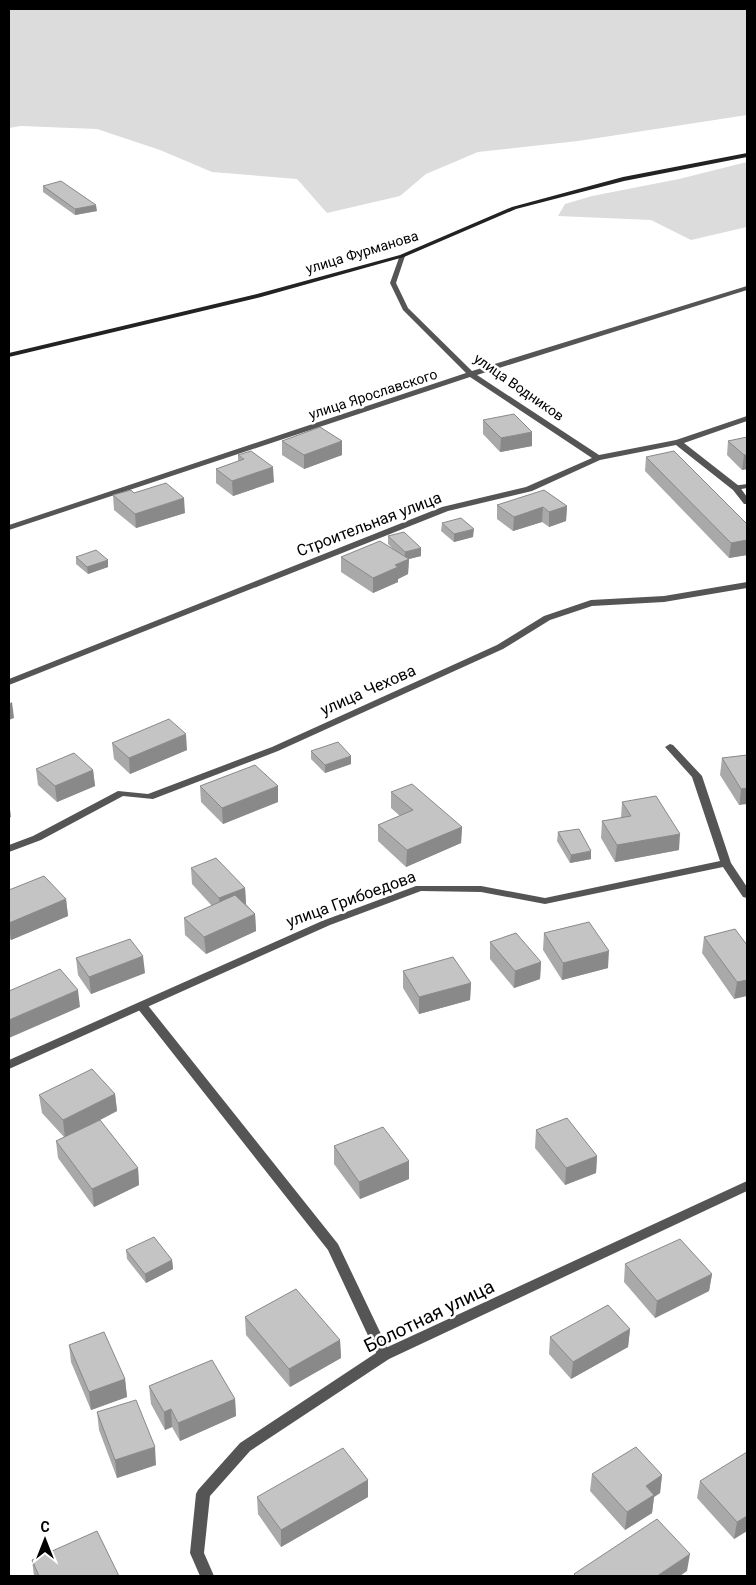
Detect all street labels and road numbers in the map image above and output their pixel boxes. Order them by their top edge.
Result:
street label: улица Фурманова [304,227,420,277]
street label: улица Водников [471,350,567,424]
street label: улица Ярославского [307,366,439,422]
street label: Строительная улица [294,488,444,560]
street label: улица Чехова [318,661,418,719]
street label: улица Грибоедова [284,867,418,931]
street label: Болотная улица [360,1275,498,1357]

